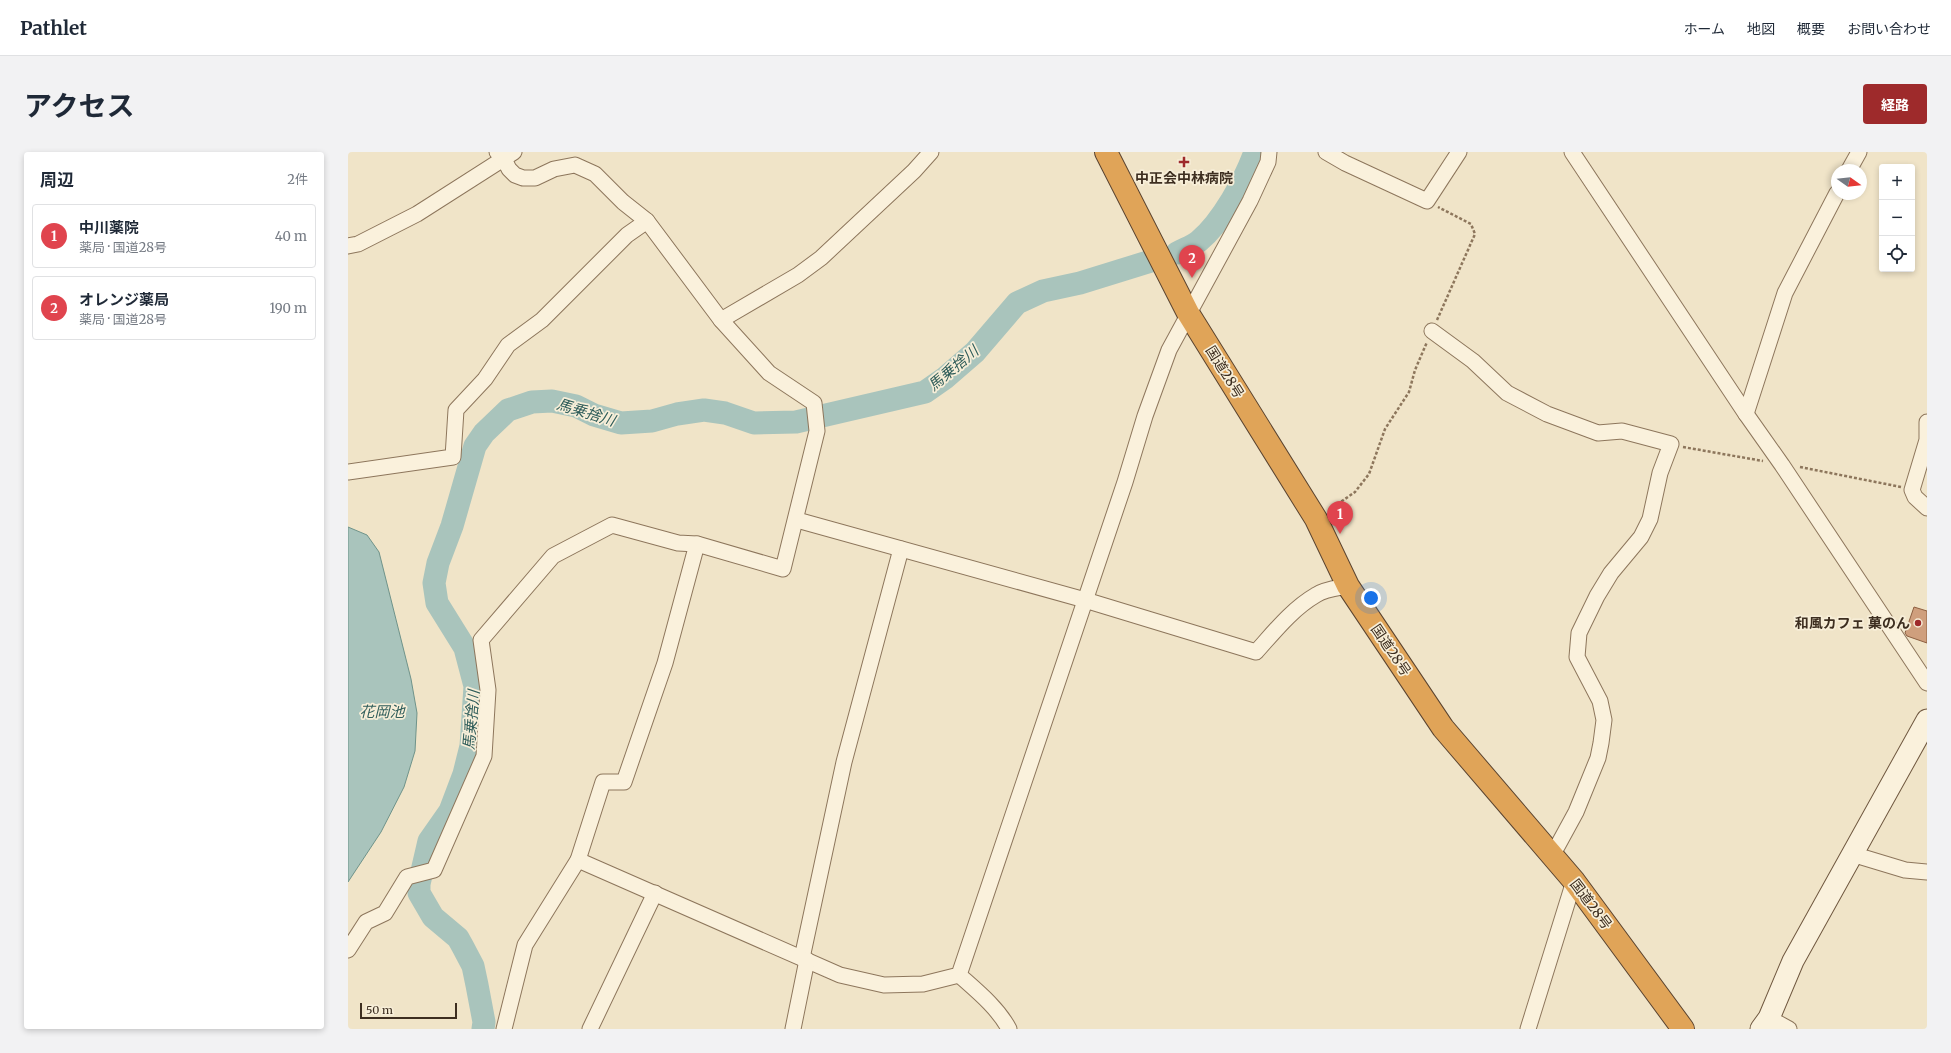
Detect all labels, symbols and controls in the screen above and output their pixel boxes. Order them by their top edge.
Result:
text: Pathlet [20,16,87,40]
text: ホーム [1683,20,1725,38]
text: 地図 [1747,20,1775,38]
text: 概要 [1797,20,1825,38]
text: お問い合わせ [1847,20,1931,38]
button: 経路 [1863,84,1927,124]
text: アクセス [24,88,135,124]
marker: 中正会中林病院 [1178,156,1190,168]
north arrow [1831,164,1867,200]
map controls [1879,164,1915,272]
button: + [1879,164,1915,200]
text: 周辺 [40,169,74,191]
place label: 中正会中林病院 [1135,169,1233,187]
text: 2件 [287,171,308,188]
button: − [1879,200,1915,236]
text: 中川薬院 [79,218,139,237]
text: 1 [51,228,57,245]
text: 40 m [275,228,307,245]
button: locate [1879,236,1915,272]
text: 薬局 · 国道28号 [79,239,167,256]
pin: 2 [1179,245,1205,278]
text: オレンジ薬局 [79,290,169,309]
text: 2 [50,300,58,317]
text: 190 m [270,300,307,317]
text: 薬局 · 国道28号 [79,311,167,328]
water label: 馬乗捨川 [924,340,984,395]
street label: 国道28号 [1202,342,1248,402]
water label: 馬乗捨川 [555,394,619,430]
pin: 1 [1327,501,1353,534]
your location [1361,588,1381,608]
place label: 和風カフェ 菓のん [1795,614,1910,632]
marker: 和風カフェ 菓のん [1913,618,1923,628]
street label: 国道28号 [1367,621,1415,679]
water label: 馬乗捨川 [459,687,483,751]
water label: 花岡池 [359,702,406,721]
street label: 国道28号 [1566,875,1616,933]
scale bar [360,1001,457,1020]
text: 50 m [366,1003,393,1017]

